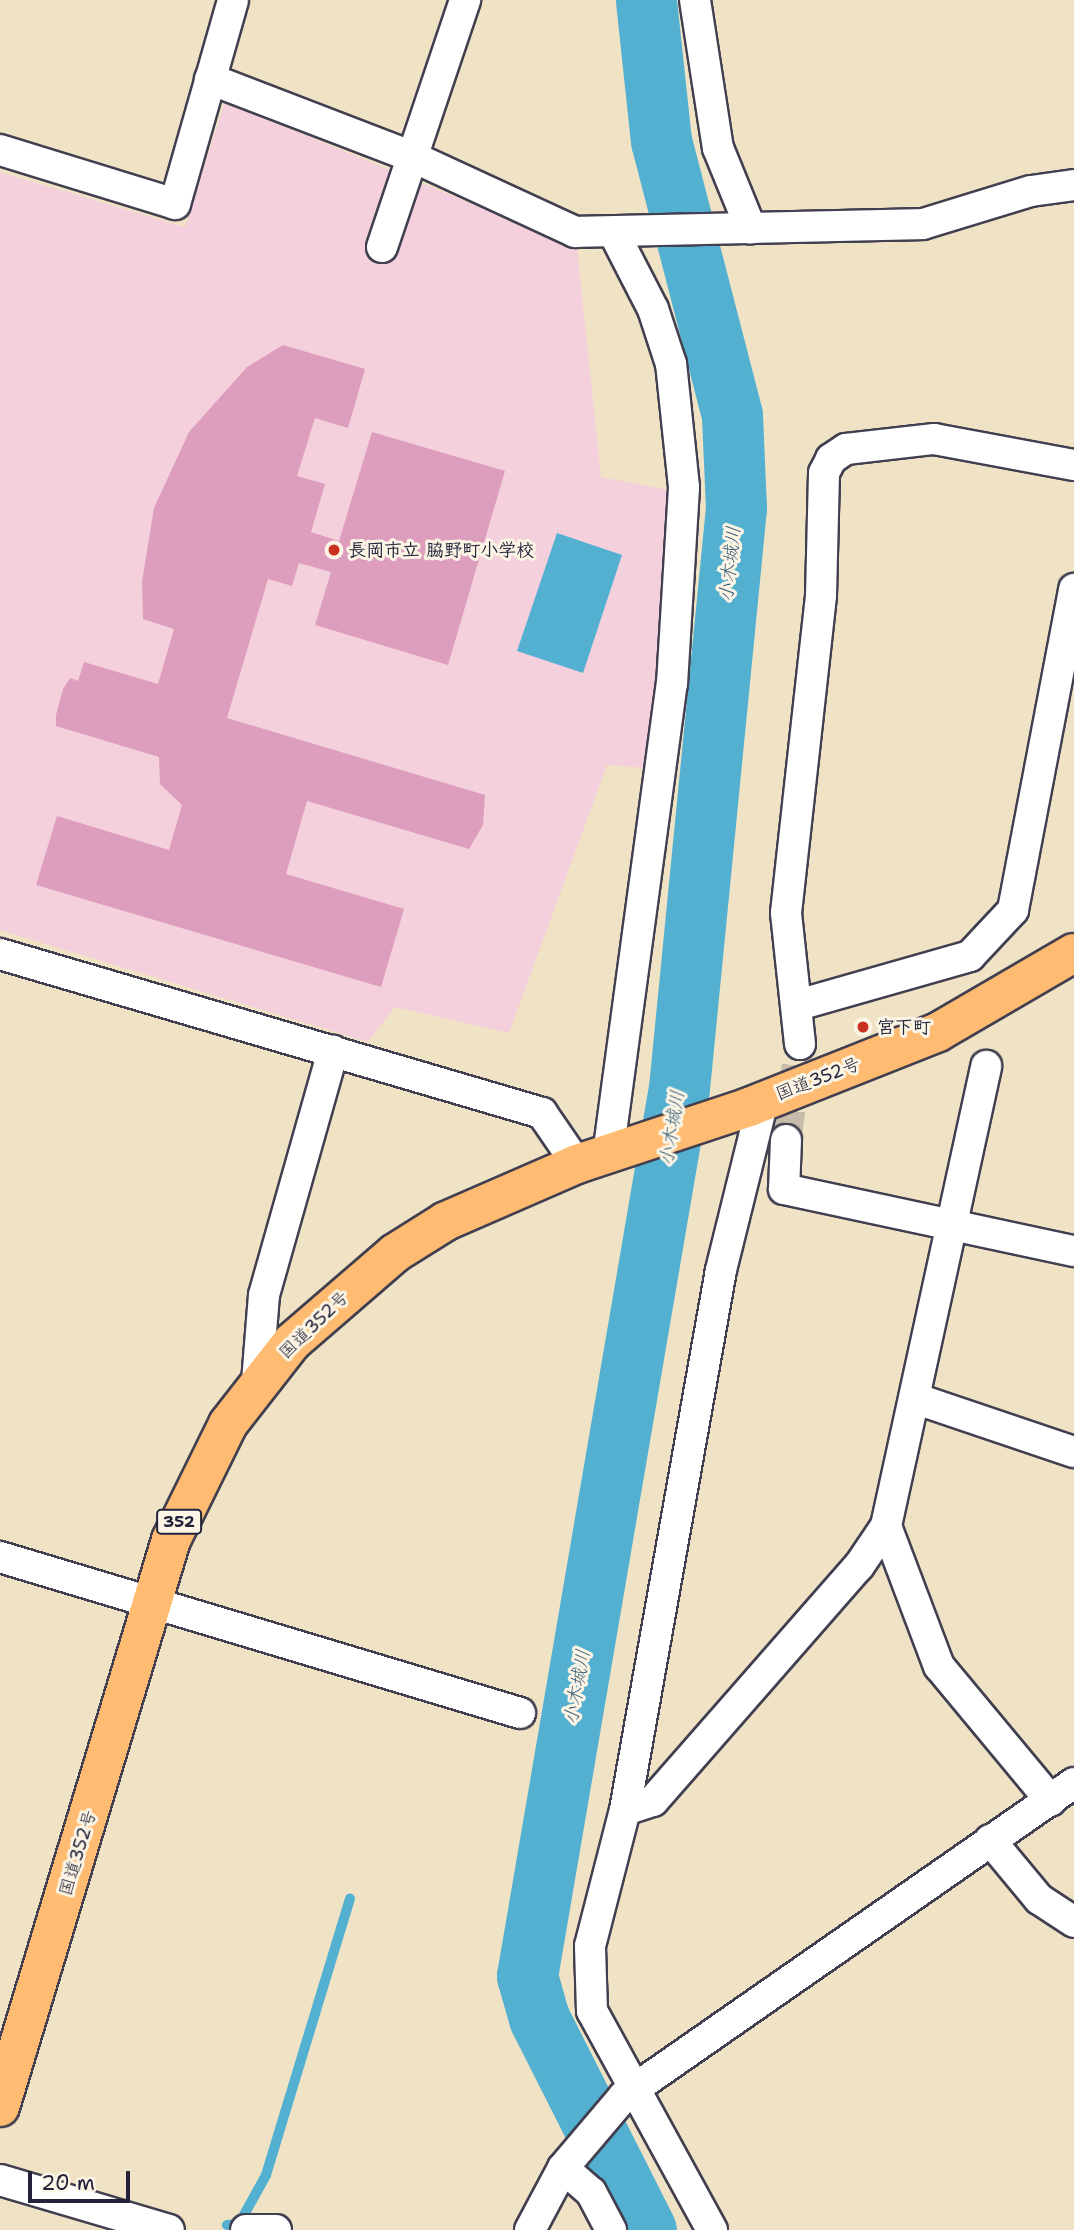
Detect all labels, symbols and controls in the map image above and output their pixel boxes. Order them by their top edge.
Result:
water label: 小木城川 [715,525,745,603]
place label: 長岡市立 脇野町小学校 [348,539,534,561]
marker: 長岡市立 脇野町小学校 [326,542,342,558]
place label: 宮下町 [877,1016,931,1038]
marker: 宮下町 [855,1019,871,1035]
street label: 国道352号 [773,1053,863,1105]
water label: 小木城川 [655,1089,689,1167]
street label: 国道352号 [275,1286,353,1364]
road number: 352 [154,1510,204,1534]
water label: 小木城川 [559,1648,595,1726]
street label: 国道352号 [55,1807,101,1899]
scale bar [32,2156,133,2200]
text: 20 m [41,2169,95,2197]

